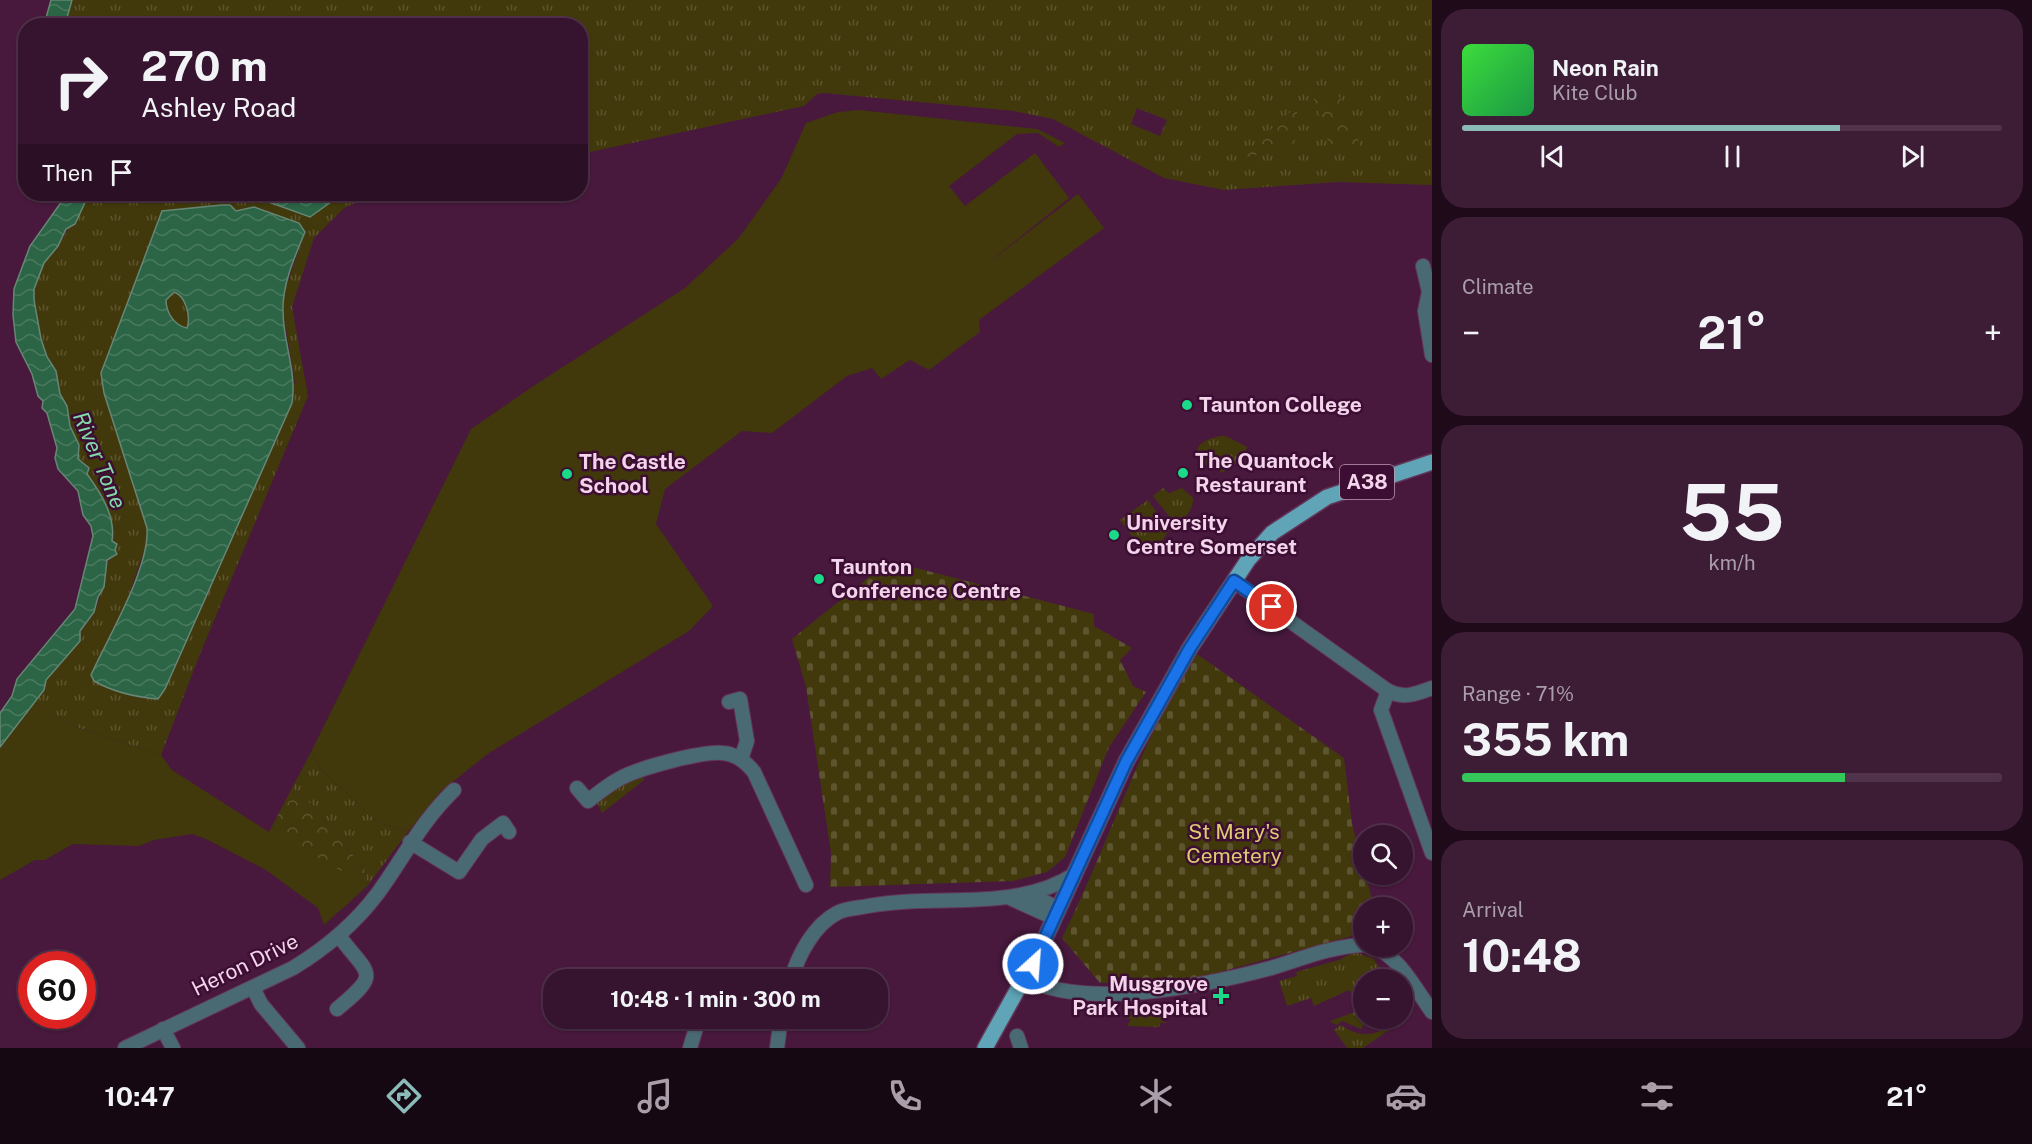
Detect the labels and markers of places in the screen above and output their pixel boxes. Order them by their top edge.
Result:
place label: Taunton College [1199,392,1362,417]
marker: Taunton College [1180,398,1194,412]
place label: The Quantock Restaurant [1195,448,1334,497]
place label: The Castle School [579,449,686,498]
marker: The Quantock Restaurant [1176,466,1190,480]
marker: The Castle School [560,467,574,481]
place label: University Centre Somerset [1126,510,1297,559]
marker: University Centre Somerset [1107,528,1121,542]
place label: Taunton Conference Centre [831,554,1021,603]
marker: Taunton Conference Centre [812,572,826,586]
pin [1246,581,1297,632]
place label: Musgrove Park Hospital [1072,971,1208,1020]
marker: Musgrove Park Hospital [1212,987,1230,1005]

